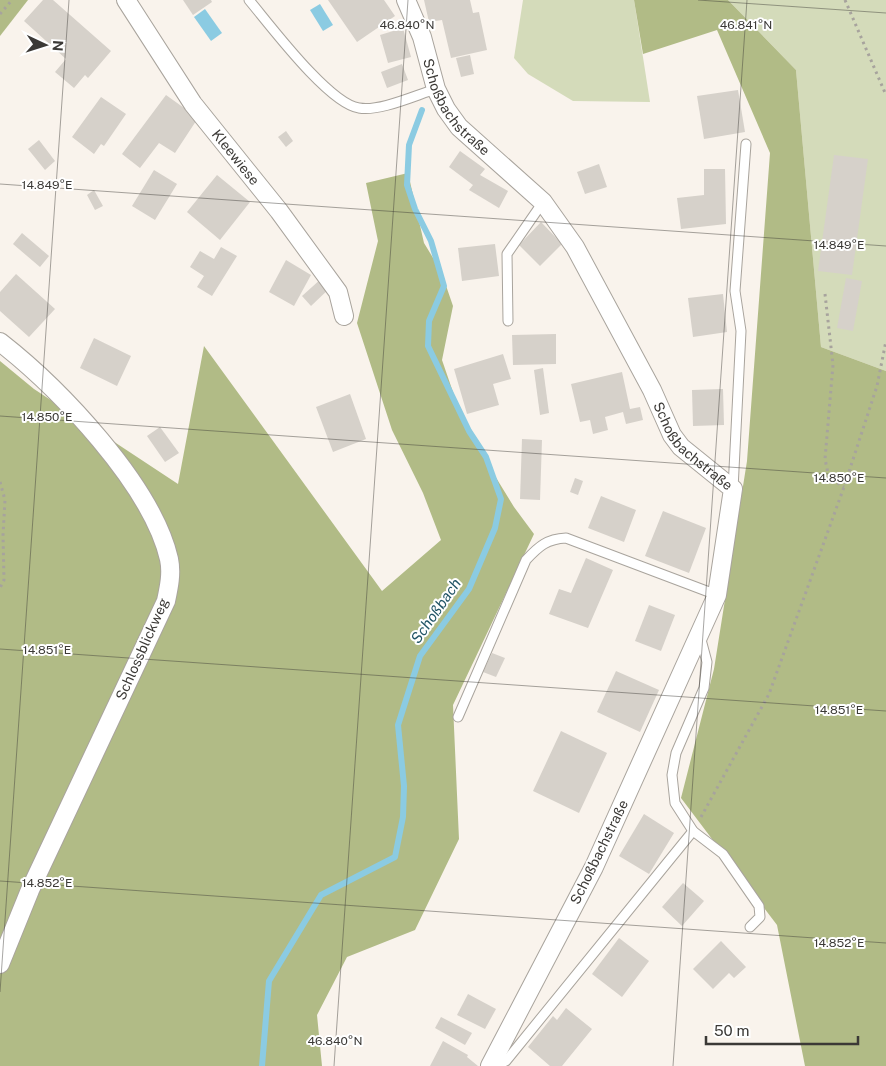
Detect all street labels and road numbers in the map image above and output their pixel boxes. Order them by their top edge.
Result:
street label: Schoßbachstraße [420,57,493,159]
street label: Kleewiese [209,126,263,188]
street label: Schoßbachstraße [650,399,736,493]
street label: Schlossblickweg [112,595,172,702]
street label: Schoßbachstraße [567,797,631,907]

